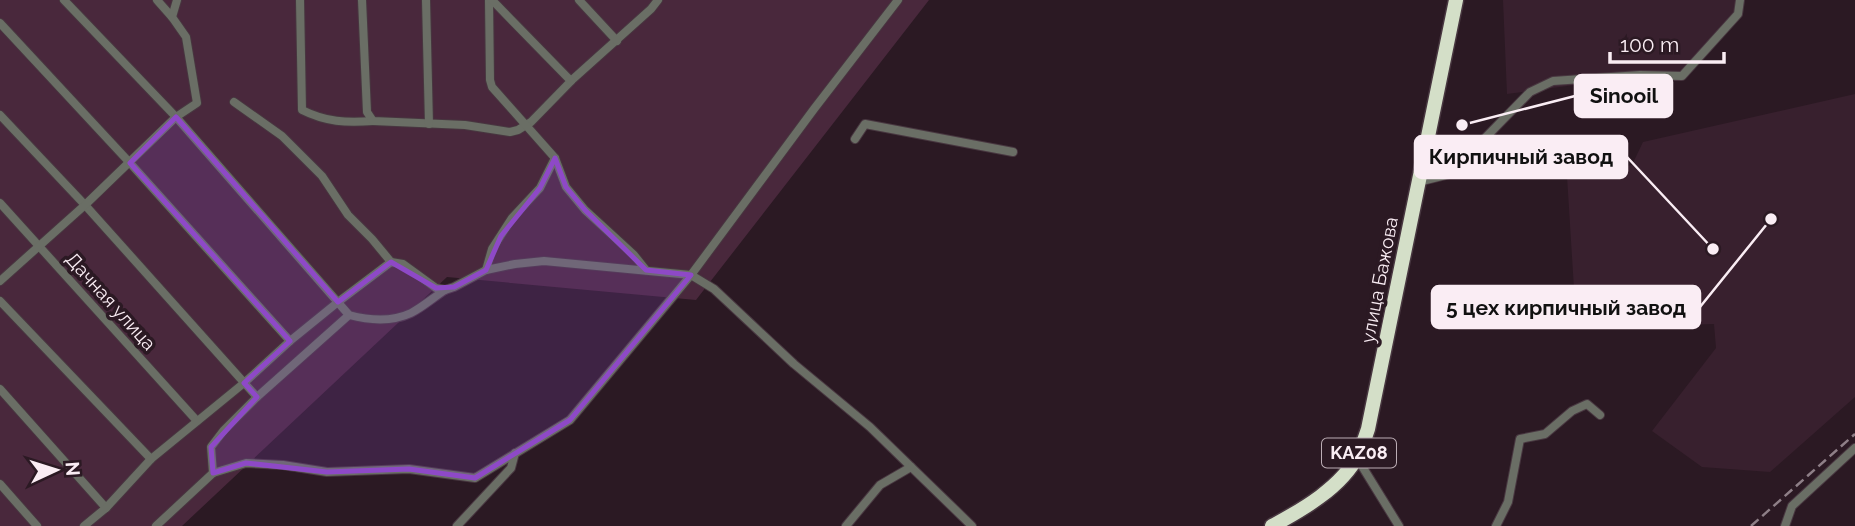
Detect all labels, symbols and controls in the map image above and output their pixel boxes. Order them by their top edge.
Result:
scale bar [1610,21,1724,65]
text: 100 m [1620,32,1679,57]
callout: Sinooil [1575,75,1672,117]
text: Sinooil [1590,83,1659,108]
callout: Кирпичный завод [1415,136,1627,178]
text: Кирпичный завод [1429,144,1613,169]
street label: улица Бажова [1356,215,1402,345]
street label: Дачная улица [61,248,161,354]
callout: 5 цех кирпичный завод [1432,286,1700,328]
text: 5 цех кирпичный завод [1446,295,1686,320]
north arrow [21,435,91,505]
road number: KAZ08 [1322,438,1396,467]
text: N [61,461,84,477]

